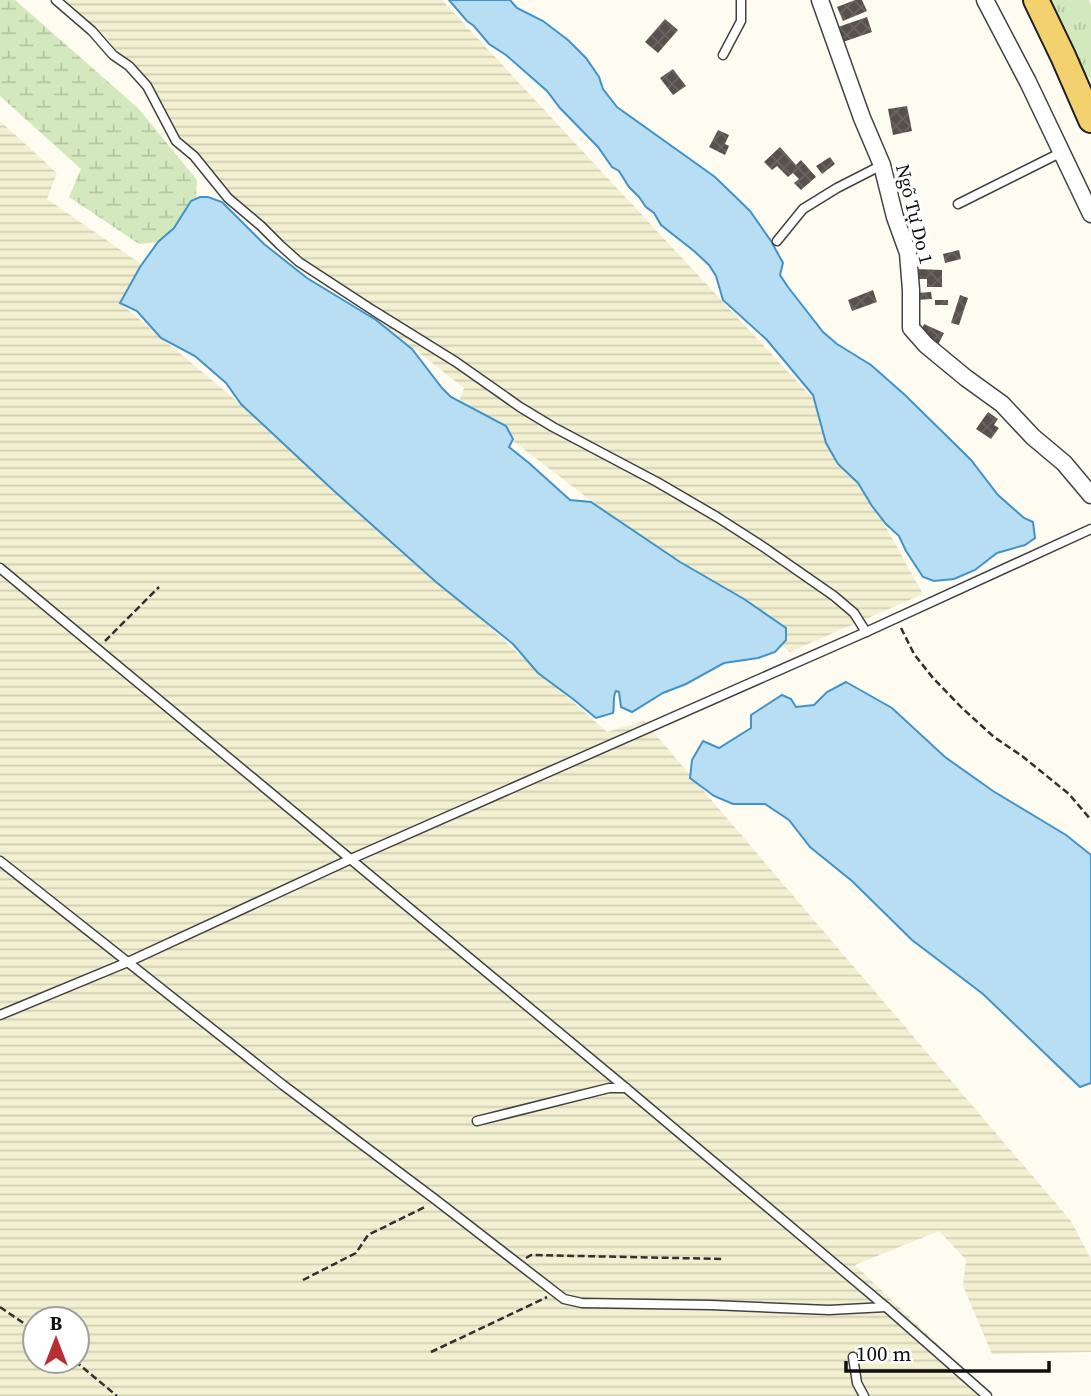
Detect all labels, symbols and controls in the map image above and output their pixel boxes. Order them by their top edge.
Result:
street label: Ngõ Tự Do 1 [890,161,940,267]
north arrow [21,1305,91,1375]
text: B [50,1310,62,1336]
scale bar [846,1330,1049,1374]
text: 100 m [856,1339,911,1368]

